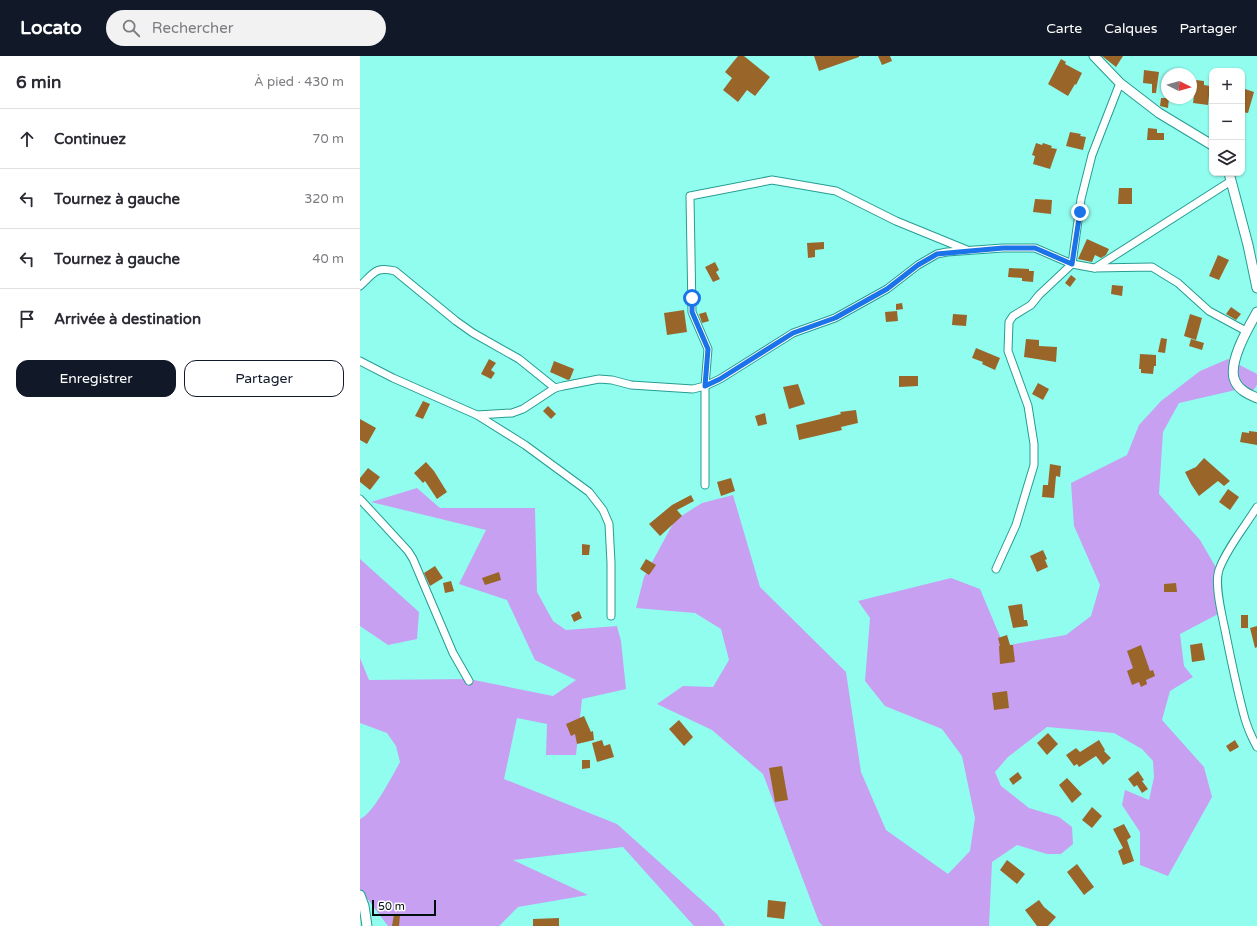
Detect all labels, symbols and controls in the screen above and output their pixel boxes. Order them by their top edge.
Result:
search box [106,10,386,46]
text: Locato [20,17,82,39]
icon: search [120,17,142,39]
text: Rechercher [152,19,233,37]
text: Carte [1046,20,1082,37]
text: Calques [1104,20,1157,37]
text: Partager [1179,20,1237,37]
north arrow [1161,68,1197,104]
map controls [1209,68,1245,176]
button: + [1209,68,1245,104]
text: 6 min [16,72,61,93]
text: À pied · 430 m [254,74,344,90]
button: − [1209,104,1245,140]
icon: ahead [16,128,38,150]
text: Continuez [54,130,126,148]
text: 70 m [312,131,344,147]
button: layers [1209,140,1245,176]
icon: left [16,188,38,210]
text: Tournez à gauche [54,190,180,208]
text: 320 m [304,191,344,207]
route end [1071,203,1089,221]
icon: left [16,248,38,270]
text: Tournez à gauche [54,250,180,268]
text: 40 m [312,251,344,267]
route start [683,289,701,307]
icon: arrive [16,308,38,330]
text: Arrivée à destination [54,310,201,328]
button: Enregistrer [16,360,176,397]
button: Partager [184,360,344,397]
scale bar [372,898,436,917]
text: 50 m [378,900,405,913]

